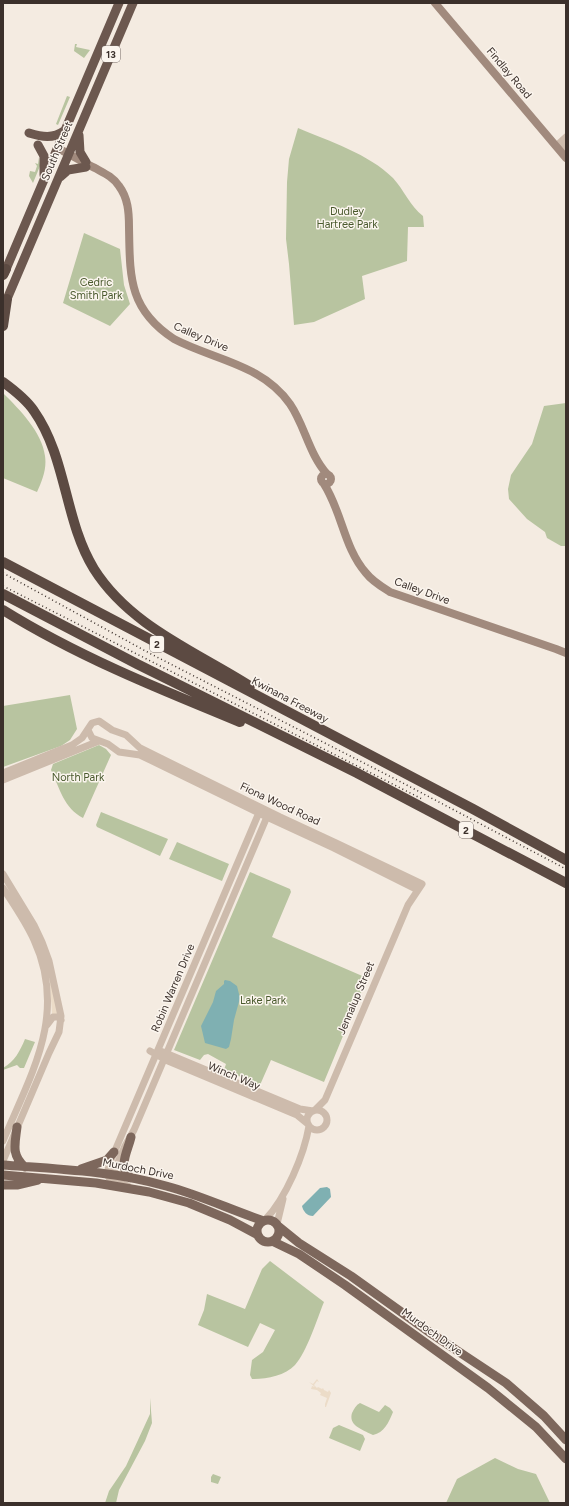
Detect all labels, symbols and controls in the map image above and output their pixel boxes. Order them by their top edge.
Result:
street label: Findlay Road [484,45,534,101]
road number: 13 [102,46,120,62]
street label: South Street [39,119,75,183]
park label: Dudley Hartree Park [316,205,378,231]
park label: Cedric Smith Park [70,276,123,302]
street label: Calley Drive [172,320,230,354]
street label: Calley Drive [392,575,452,607]
road number: 2 [150,636,164,652]
street label: Kwinana Freeway [249,674,331,726]
park label: North Park [52,771,105,784]
street label: Fiona Wood Road [238,780,322,828]
road number: 2 [459,822,473,838]
street label: Robin Warren Drive [149,942,197,1034]
street label: Jennalup Street [335,959,377,1037]
park label: Lake Park [240,994,287,1007]
street label: Winch Way [206,1059,262,1093]
street label: Murdoch Drive [101,1156,175,1182]
street label: Murdoch Drive [399,1306,465,1358]

